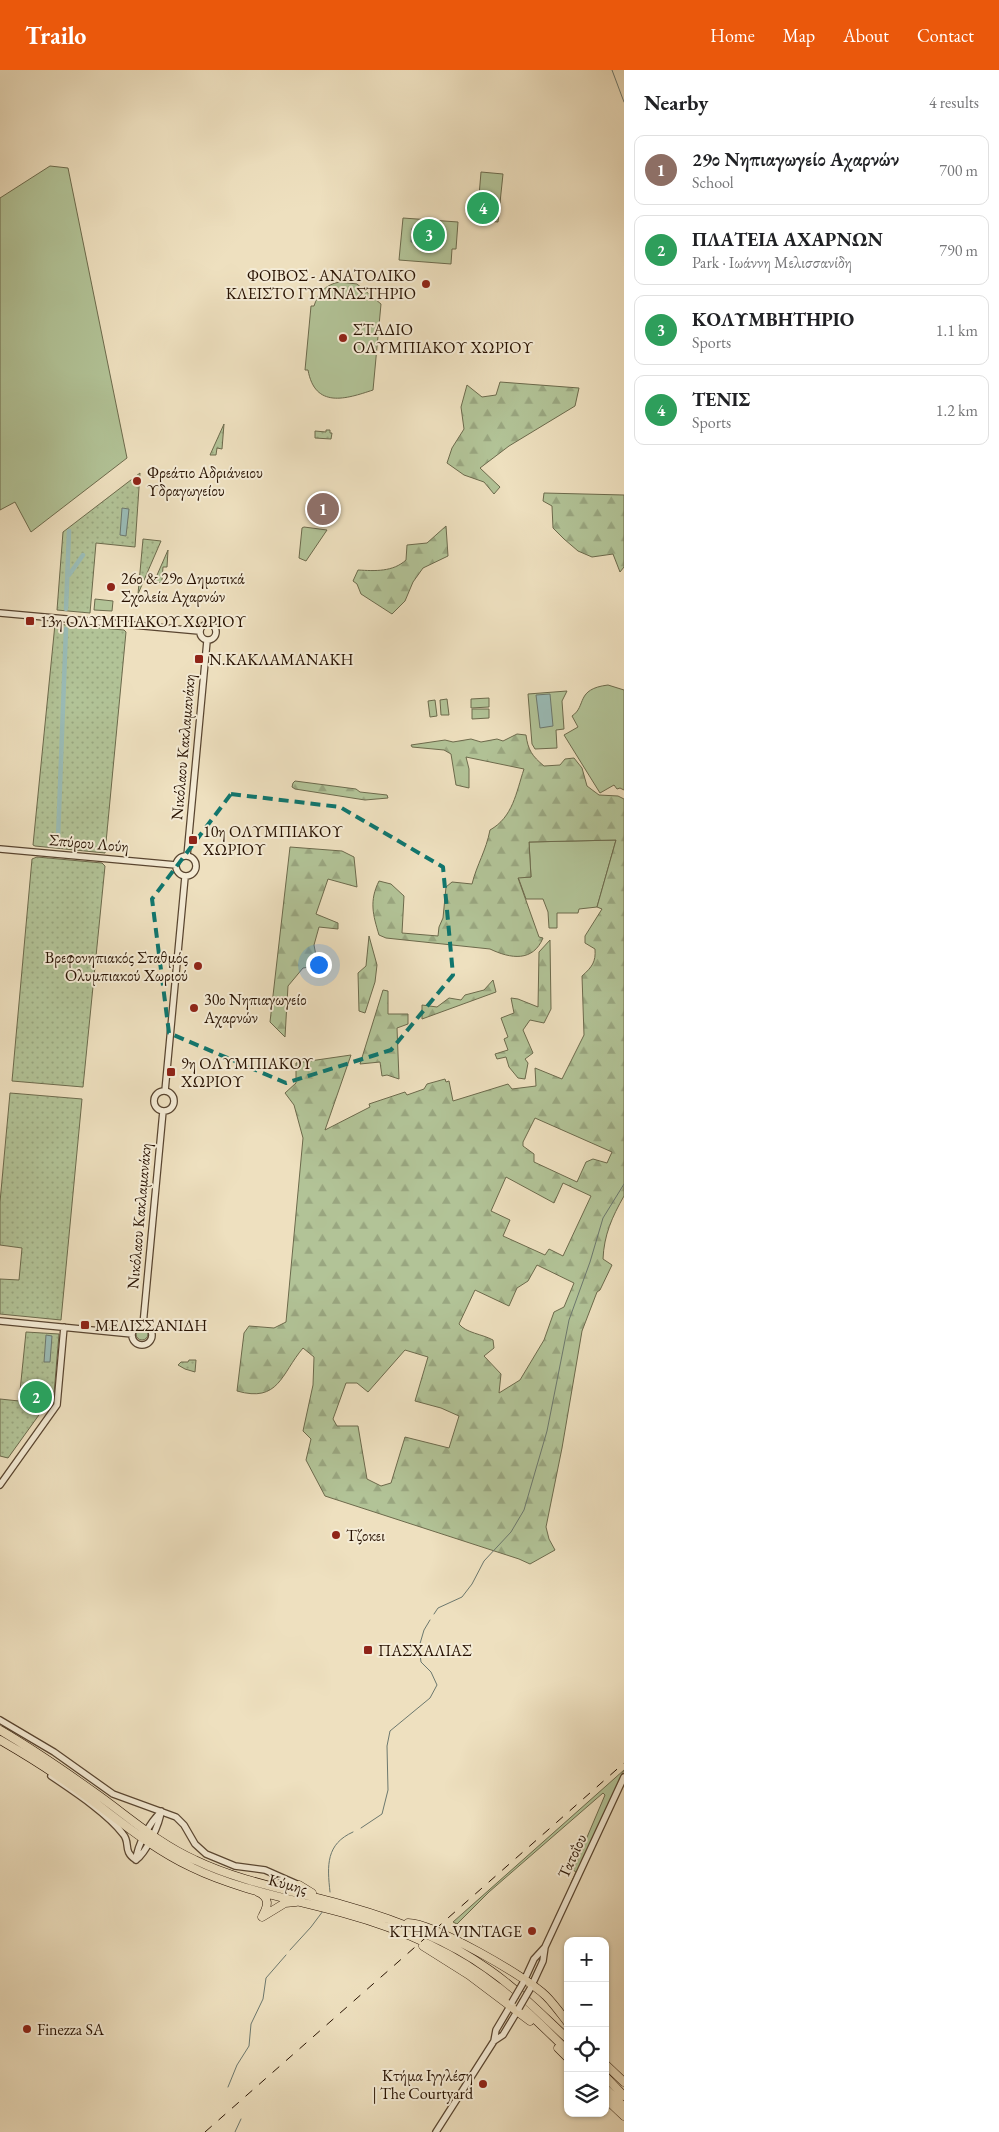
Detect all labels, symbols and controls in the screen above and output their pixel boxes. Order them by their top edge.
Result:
text: Trailo [25,20,86,51]
text: Home [710,24,755,47]
text: Map [783,24,815,47]
text: About [843,24,889,47]
text: Contact [917,24,974,47]
text: Nearby [644,89,708,116]
text: 4 results [929,92,979,113]
text: 29ο Νηπιαγωγείο Αχαρνών [692,147,899,172]
text: 1 [657,160,665,181]
text: 700 m [939,160,978,181]
text: School [692,172,734,193]
pin: 4 [467,189,499,227]
pin: 3 [413,216,445,254]
text: ΠΛΑΤΕΙΑ ΑΧΑΡΝΩΝ [692,227,883,252]
text: 2 [657,240,665,261]
text: 790 m [939,240,978,261]
text: Park · Ιωάννη Μελισσανίδη [692,252,852,273]
place label: ΦΟΙΒΟΣ - ΑΝΑΤΟΛΙΚΟ ΚΛΕΙΣΤΟ ΓΥΜΝΑΣΤΗΡΙΟ [226,265,416,304]
marker: ΦΟΙΒΟΣ - ΑΝΑΤΟΛΙΚΟ ΚΛΕΙΣΤΟ ΓΥΜΝΑΣΤΗΡΙΟ [420,278,432,290]
text: ΚΟΛΥΜΒΗΤΗΡΙΟ [692,307,854,332]
place label: ΣΤΑΔΙΟ ΟΛΥΜΠΙΑΚΟΥ ΧΩΡΙΟΥ [353,319,533,358]
text: 3 [657,320,665,341]
text: 1.1 km [936,320,978,341]
marker: ΣΤΑΔΙΟ ΟΛΥΜΠΙΑΚΟΥ ΧΩΡΙΟΥ [337,332,349,344]
text: Sports [692,332,731,353]
text: ΤΕΝΙΣ [692,387,750,412]
text: 4 [657,400,665,421]
text: 1.2 km [936,400,978,421]
text: Sports [692,412,731,433]
place label: Φρεάτιο Αδριάνειου Υδραγωγείου [147,462,263,501]
marker: Φρεάτιο Αδριάνειου Υδραγωγείου [131,475,143,487]
pin: 1 [307,490,339,528]
place label: 26ο & 29ο Δημοτικά Σχολεία Αχαρνών [121,568,245,607]
marker: 26ο & 29ο Δημοτικά Σχολεία Αχαρνών [105,581,117,593]
place label: 13η ΟΛΥΜΠΙΑΚΟΥ ΧΩΡΙΟΥ [40,611,246,632]
marker: 13η ΟΛΥΜΠΙΑΚΟΥ ΧΩΡΙΟΥ [24,615,36,627]
place label: Ν.ΚΑΚΛΑΜΑΝΑΚΗ [209,649,353,670]
marker: Ν.ΚΑΚΛΑΜΑΝΑΚΗ [193,653,205,665]
street label: Νικόλαου Κακλαμανάκη [166,673,200,821]
place label: 10η ΟΛΥΜΠΙΑΚΟΥ ΧΩΡΙΟΥ [202,821,343,860]
street label: Σπύρου Λούη [48,829,130,857]
marker: 10η ΟΛΥΜΠΙΑΚΟΥ ΧΩΡΙΟΥ [187,834,199,846]
place label: Βρεφονηπιακός Σταθμός Ολυμπιακού Χωριού [45,947,188,986]
your location [306,952,332,978]
marker: Βρεφονηπιακός Σταθμός Ολυμπιακού Χωριού [192,960,204,972]
place label: 30ο Νηπιαγωγείο Αχαρνών [203,989,307,1028]
marker: 30ο Νηπιαγωγείο Αχαρνών [188,1002,200,1014]
place label: 9η ΟΛΥΜΠΙΑΚΟΥ ΧΩΡΙΟΥ [180,1053,314,1092]
marker: 9η ΟΛΥΜΠΙΑΚΟΥ ΧΩΡΙΟΥ [165,1066,177,1078]
street label: Νικόλαου Κακλαμανάκη [122,1142,156,1290]
place label: ΜΕΛΙΣΣΑΝΙΔΗ [95,1315,207,1336]
marker: ΜΕΛΙΣΣΑΝΙΔΗ [79,1319,91,1331]
pin: 2 [20,1378,52,1416]
place label: Τζοκει [346,1525,385,1546]
marker: Τζοκει [330,1529,342,1541]
place label: ΠΑΣΧΑΛΙΑΣ [378,1640,472,1661]
marker: ΠΑΣΧΑΛΙΑΣ [362,1644,374,1656]
street label: Τατοΐου [553,1830,591,1882]
street label: Κύμης [266,1869,310,1899]
place label: KTHMA VINTAGE [389,1921,522,1942]
marker: KTHMA VINTAGE [526,1925,538,1937]
map controls [564,1937,609,2117]
button: + [564,1937,609,1982]
button: − [564,1982,609,2027]
place label: Finezza SA [37,2019,105,2040]
marker: Finezza SA [21,2023,33,2035]
button: locate [564,2027,609,2072]
place label: Κτήμα Ιγγλέση | The Courtyard [373,2065,474,2104]
button: layers [564,2072,609,2117]
marker: Κτήμα Ιγγλέση | The Courtyard [477,2078,489,2090]

